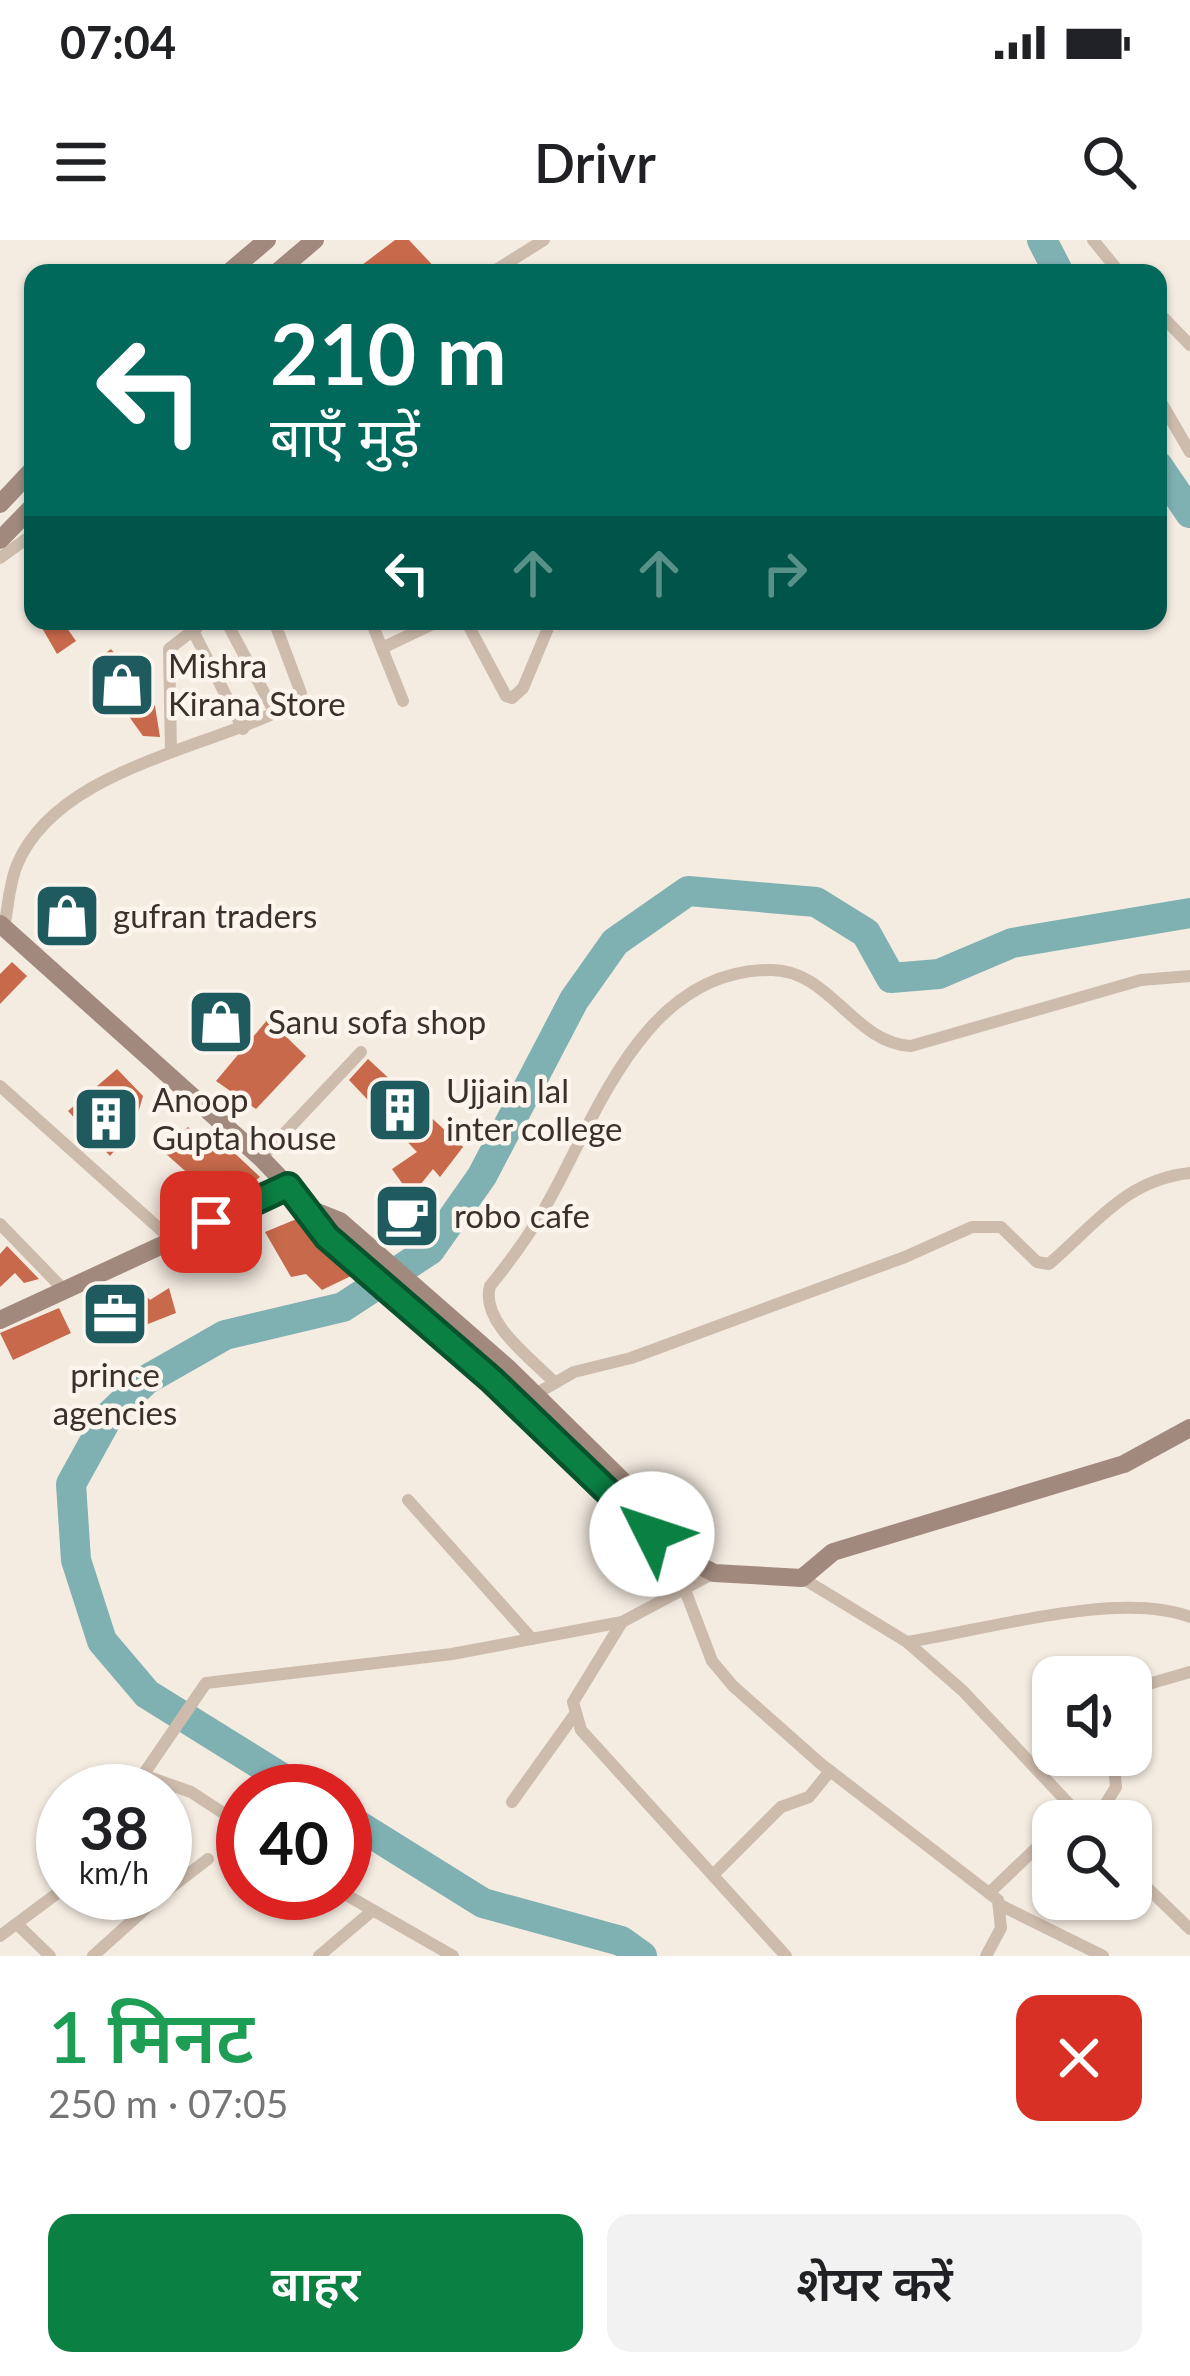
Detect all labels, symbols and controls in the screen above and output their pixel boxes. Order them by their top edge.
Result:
text: 07:04 [60,15,176,69]
icon: menu [48,129,114,195]
icon: search [1076,129,1142,195]
text: Drivr [534,130,656,195]
text: 210 m [270,302,507,403]
icon: left [72,312,228,468]
text: बाएँ मुड़ें [270,404,420,469]
icon: left [374,540,440,606]
icon: ahead [500,540,566,606]
icon: ahead [626,540,692,606]
icon: right [752,540,818,606]
place label: Mishra Kirana Store [168,645,346,723]
shop icon: Mishra Kirana Store [87,650,157,720]
shop icon: gufran traders [32,881,102,951]
place label: gufran traders [113,895,317,935]
shop icon: Sanu sofa shop [186,987,256,1057]
place label: Sanu sofa shop [268,1001,486,1041]
place label: Ujjain lal inter college [446,1070,623,1148]
building icon: Ujjain lal inter college [365,1075,435,1145]
place label: Anoop Gupta house [152,1079,336,1157]
building icon: Anoop Gupta house [71,1084,141,1154]
pin [160,1171,262,1273]
cafe icon: robo cafe [372,1181,442,1251]
icon: arrive [178,1189,244,1255]
place label: robo cafe [454,1195,590,1235]
office icon: prince agencies [80,1279,150,1349]
place label: prince agencies [53,1354,177,1432]
position arrow [589,1471,715,1597]
map controls [1032,1656,1152,1920]
button: sound [1032,1656,1152,1776]
speed limit sign: 40 [216,1764,372,1920]
text: 38 [79,1791,149,1863]
button: search [1032,1800,1152,1920]
text: km/h [79,1854,149,1890]
text: 1 मिनट [48,1992,254,2078]
button: close [1016,1995,1142,2121]
text: 250 m · 07:05 [48,2080,288,2126]
button: बाहर [48,2214,583,2352]
button: शेयर करें [607,2214,1142,2352]

